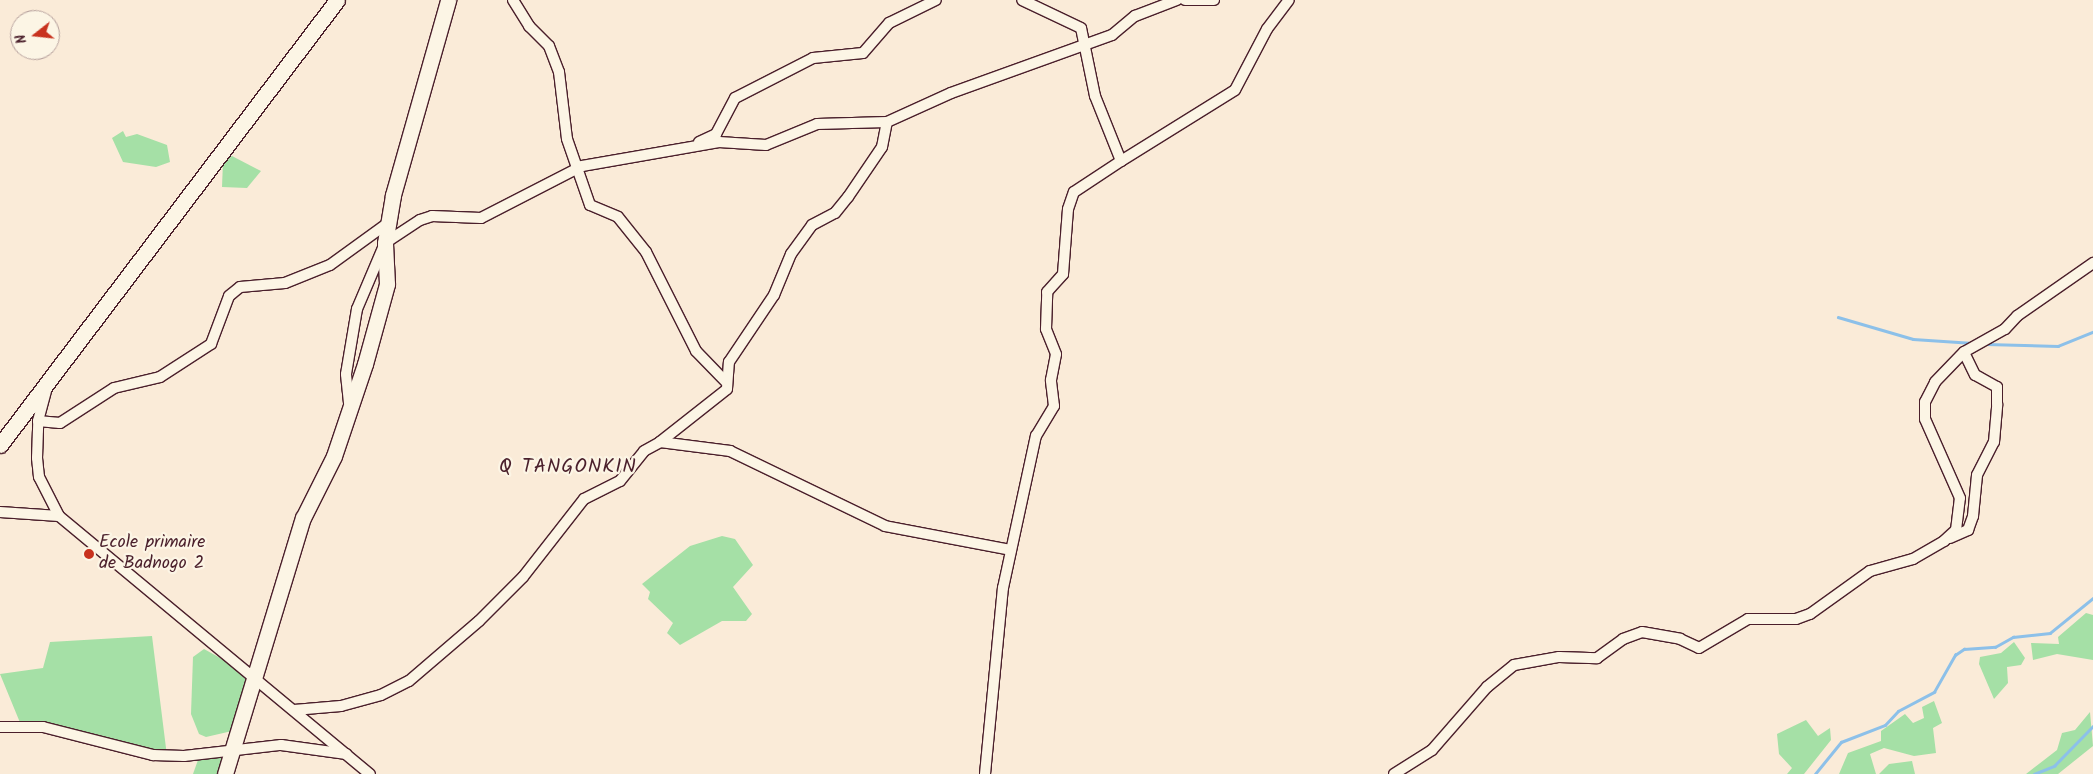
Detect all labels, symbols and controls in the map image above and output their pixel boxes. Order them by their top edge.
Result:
north arrow [10,10,60,60]
text: N [10,32,33,46]
district label: Q TANGONKIN [498,455,638,479]
place label: Ecole primaire de Badnogo 2 [99,533,205,576]
marker: Ecole primaire de Badnogo 2 [83,548,95,560]

